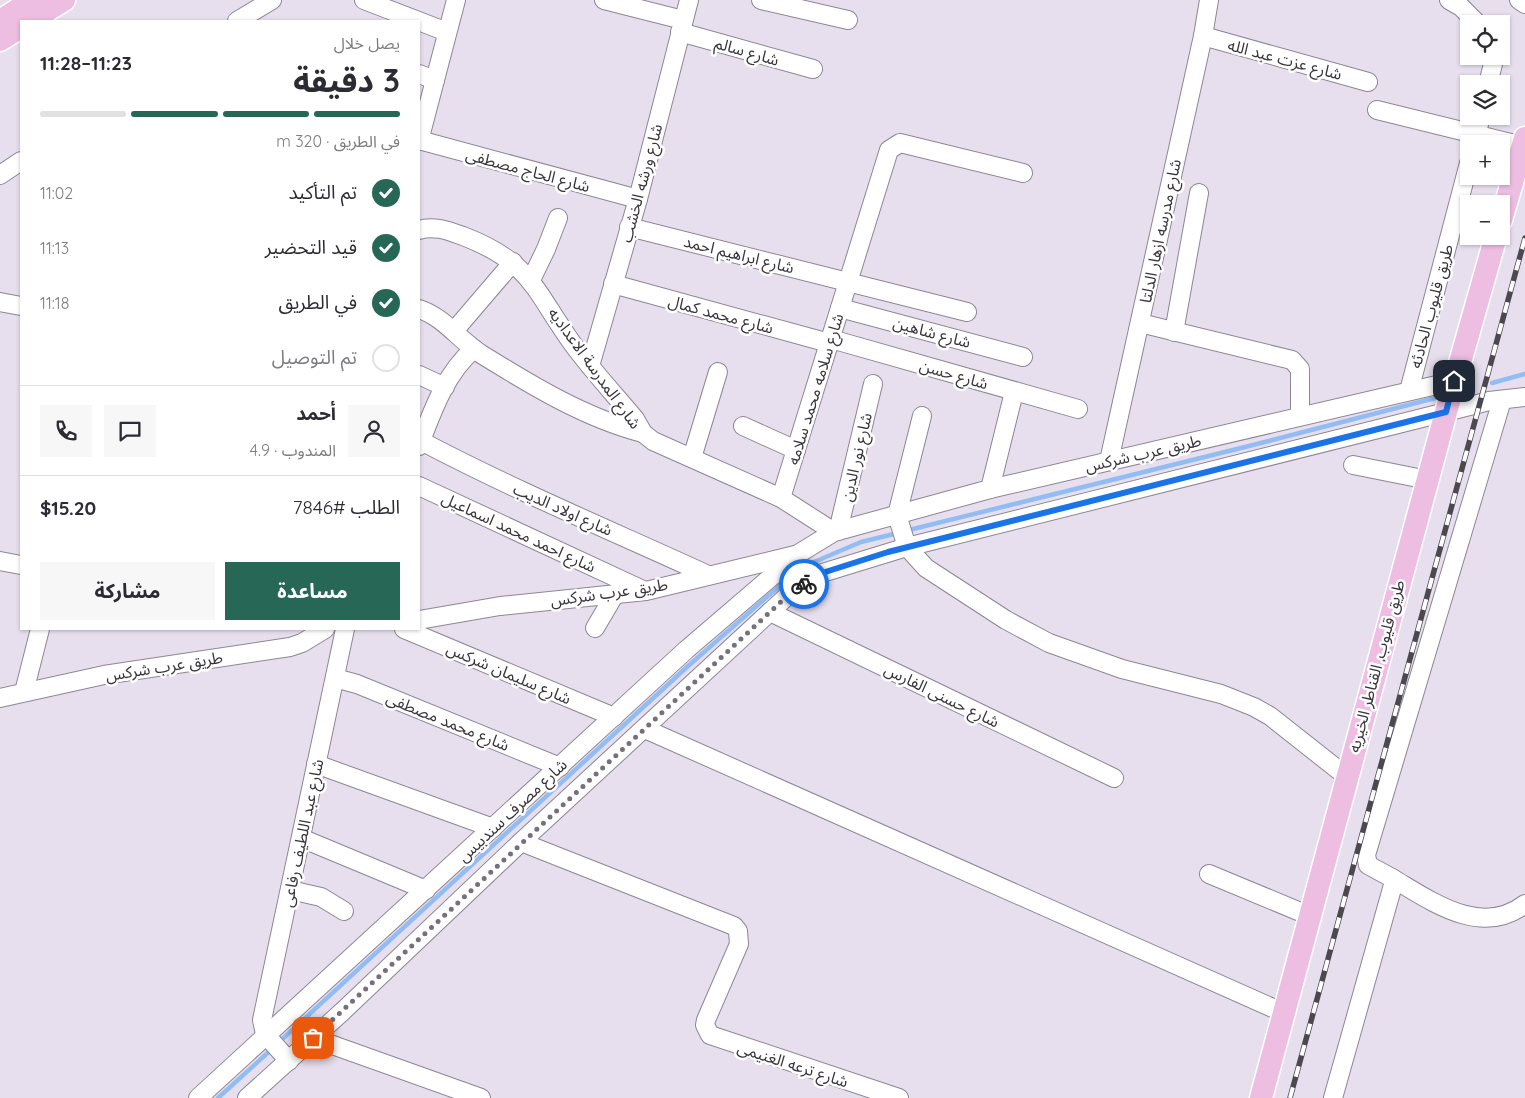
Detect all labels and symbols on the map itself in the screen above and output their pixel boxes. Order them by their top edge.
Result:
street label: شارع سالم [712,32,781,73]
street label: شارع عزت عبد الله [1225,34,1344,87]
street label: شارع ورشه الخشب [616,121,669,245]
street label: شارع الحاج مصطفى [463,144,592,199]
street label: شارع مدرسه ازهار الدلتا [1135,157,1188,306]
street label: شارع ابراهيم احمد [681,231,796,280]
street label: طريق قليوب الحادثه [1405,242,1458,370]
street label: شارع محمد كمال [666,290,776,341]
street label: شارع المدرسة الاعداديه [542,303,646,434]
street label: شارع سلامه محمد سلامه [782,311,850,468]
street label: شارع شاهين [890,312,973,355]
street label: شارع حسن [917,355,991,396]
pin [1433,360,1475,402]
street label: شارع نور الدين [836,411,879,504]
street label: طريق عرب شركس [1083,430,1203,477]
street label: شارع اولاد الديب [509,478,616,543]
street label: شارع احمد محمد اسماعيل [438,488,599,579]
courier [779,559,829,609]
street label: طريق عرب شركس [549,574,669,611]
street label: طريق قليوب, القناطر الخيريه [1343,577,1410,755]
street label: شارع سليمان شركس [443,638,574,711]
street label: طريق عرب شركس [104,647,224,686]
street label: شارع حسنى الفارس [880,659,1003,734]
street label: شارع محمد مصطفى [382,687,512,758]
street label: شارع مصرف سندبيس [453,754,573,868]
street label: شارع عبد اللطيف رفاعى [277,757,330,910]
pin [292,1017,334,1059]
street label: شارع ترعه الغنيمى [734,1037,851,1094]

